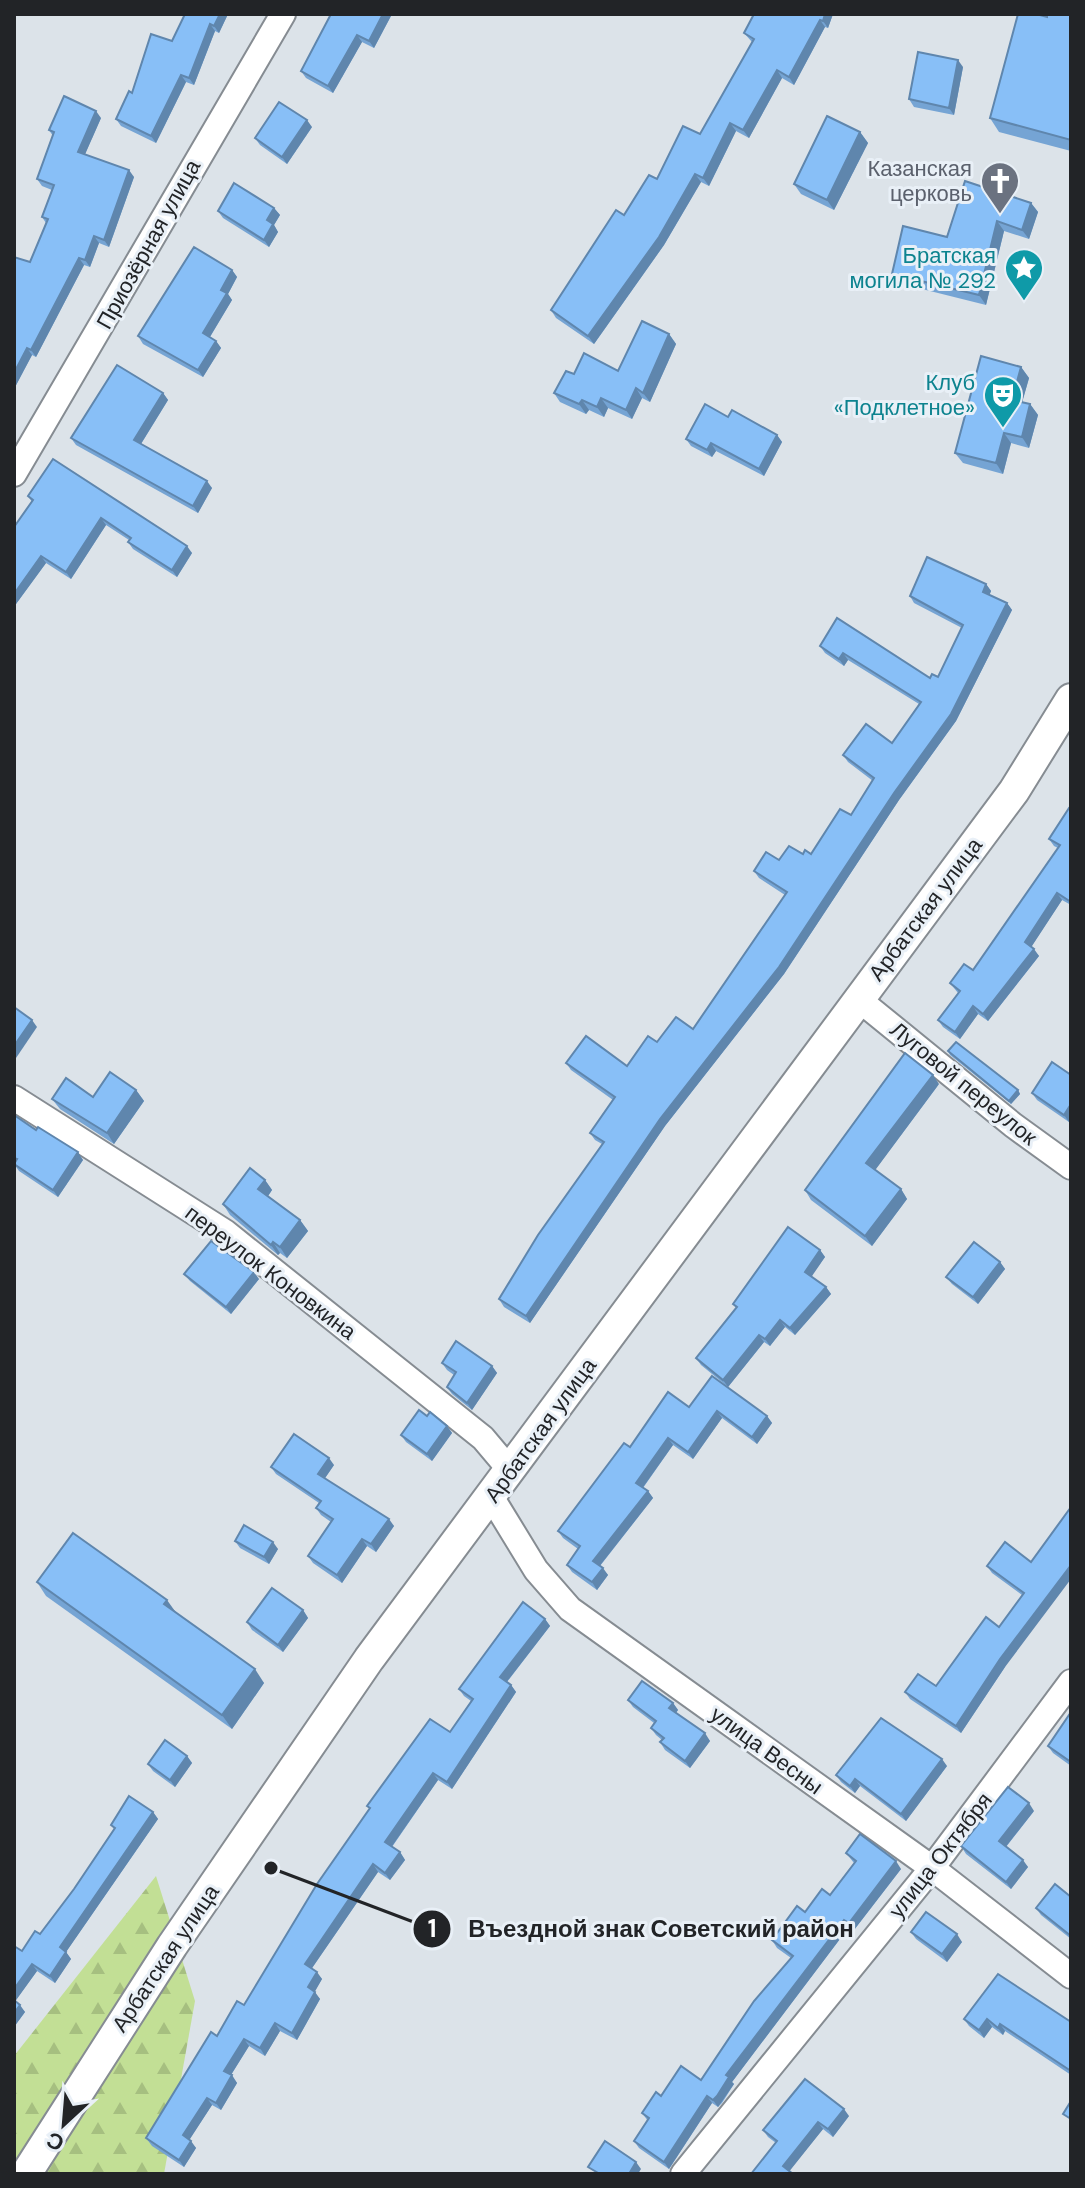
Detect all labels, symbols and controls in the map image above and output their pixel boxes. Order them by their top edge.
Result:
street label: Приозёрная улица [90,154,207,334]
place label: Казанская церковь [867,154,972,208]
church icon: Казанская церковь [979,160,1021,215]
place label: Братская могила № 292 [849,241,996,295]
place icon: Братская могила № 292 [1003,247,1045,302]
place label: Клуб «Подклетное» [834,368,975,422]
theatre icon: Клуб «Подклетное» [982,374,1024,429]
street label: Арбатская улица [862,831,989,987]
street label: Луговой переулок [884,1015,1043,1152]
street label: переулок Коновкина [179,1198,363,1347]
street label: Арбатская улица [478,1352,603,1508]
street label: улица Весны [705,1700,829,1801]
street label: улица Октября [882,1787,999,1924]
street label: Арбатская улица [105,1878,226,2038]
callout: Въездной знак Советский район [412,1905,870,1953]
text: 1 [428,1913,436,1944]
text: Въездной знак Советский район [468,1913,854,1944]
north arrow [24,2084,104,2164]
text: С [42,2125,69,2158]

